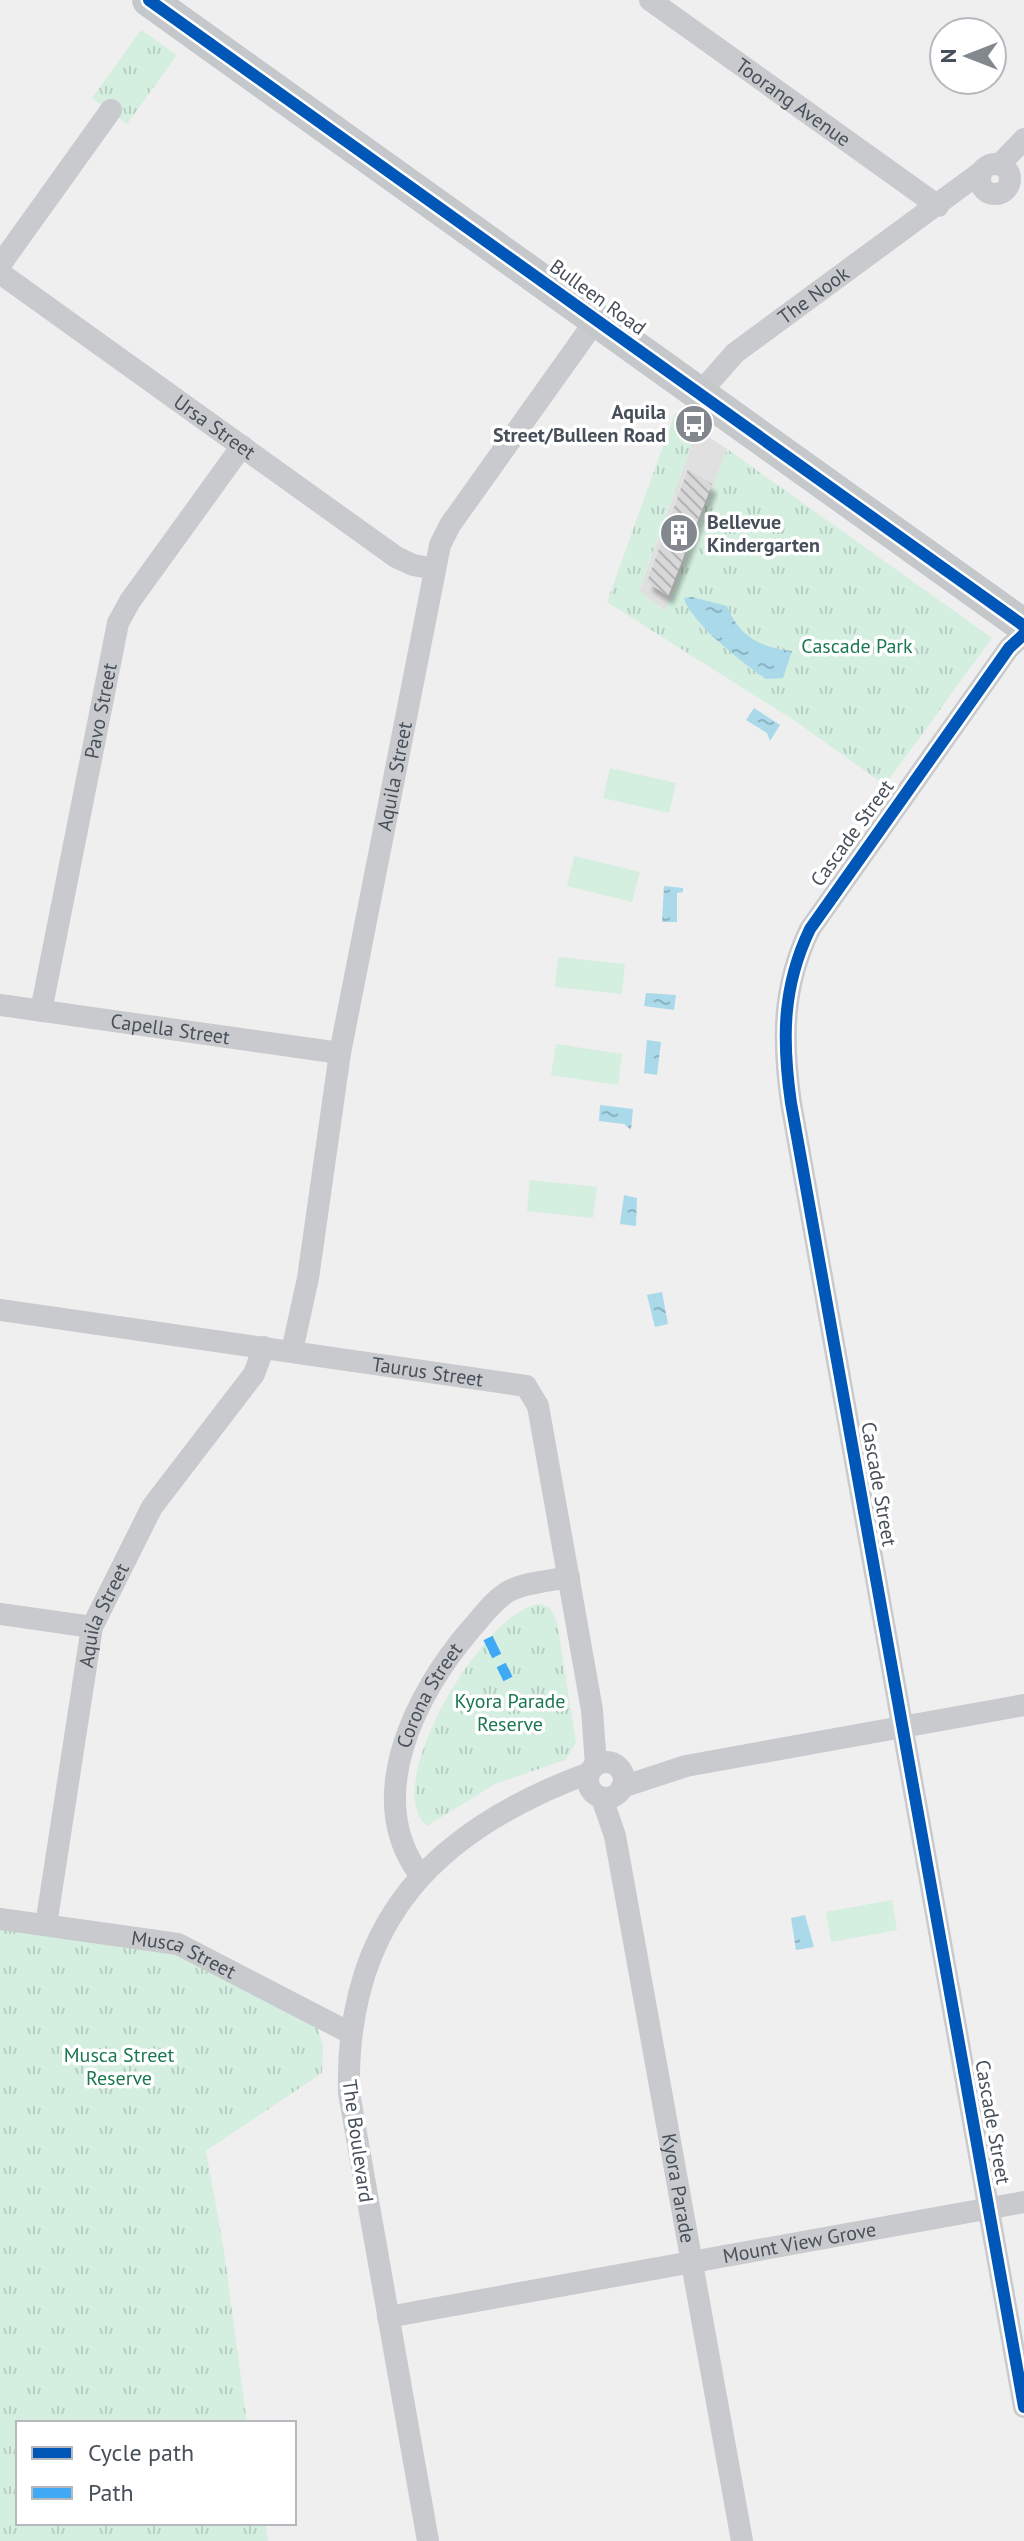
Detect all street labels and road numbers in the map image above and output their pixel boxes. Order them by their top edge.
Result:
street label: Toorang Avenue [730,52,856,152]
street label: Bulleen Road [545,253,651,341]
street label: The Nook [773,260,855,330]
street label: Ursa Street [168,389,261,465]
street label: Pavo Street [78,661,123,761]
street label: Aquila Street [371,719,418,833]
street label: Cascade Street [805,774,900,891]
street label: Capella Street [109,1008,232,1050]
street label: Taurus Street [370,1351,485,1393]
street label: Cascade Street [855,1420,903,1548]
street label: Aquila Street [73,1559,135,1669]
street label: Corona Street [391,1637,468,1751]
street label: Musca Street [130,1925,241,1985]
street label: Cascade Street [969,2058,1017,2186]
street label: The Boulevard [337,2078,379,2204]
street label: Kyora Parade [656,2131,701,2245]
street label: Mount View Grove [721,2216,878,2269]

